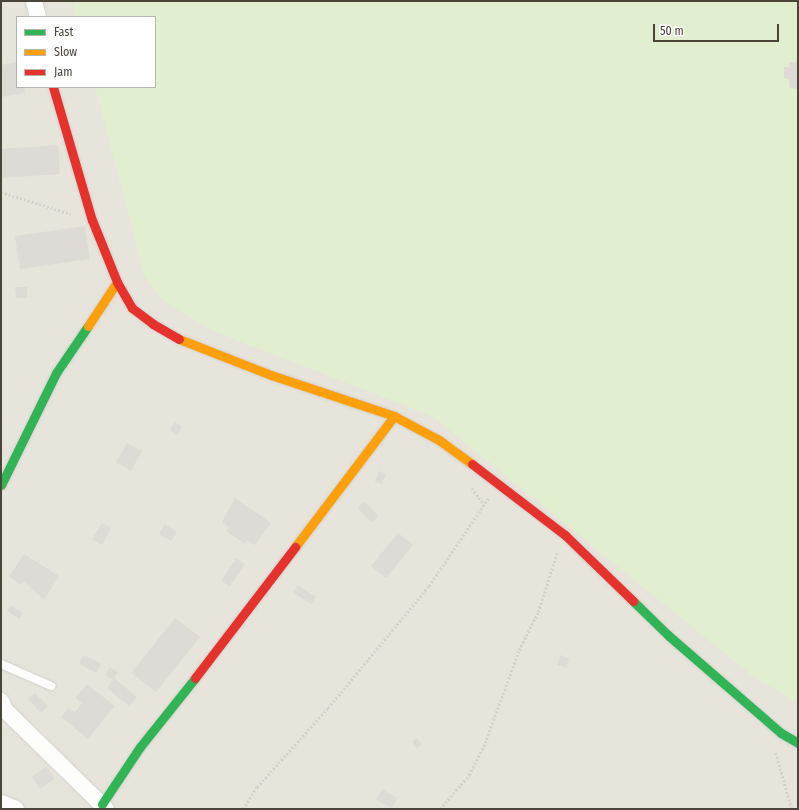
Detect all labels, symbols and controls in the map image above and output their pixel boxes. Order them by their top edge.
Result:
legend [16,16,156,88]
scale bar [655,16,781,42]
text: 50 m [660,24,684,38]
text: Fast [54,25,73,39]
text: Slow [54,45,77,59]
text: Jam [54,65,72,79]

